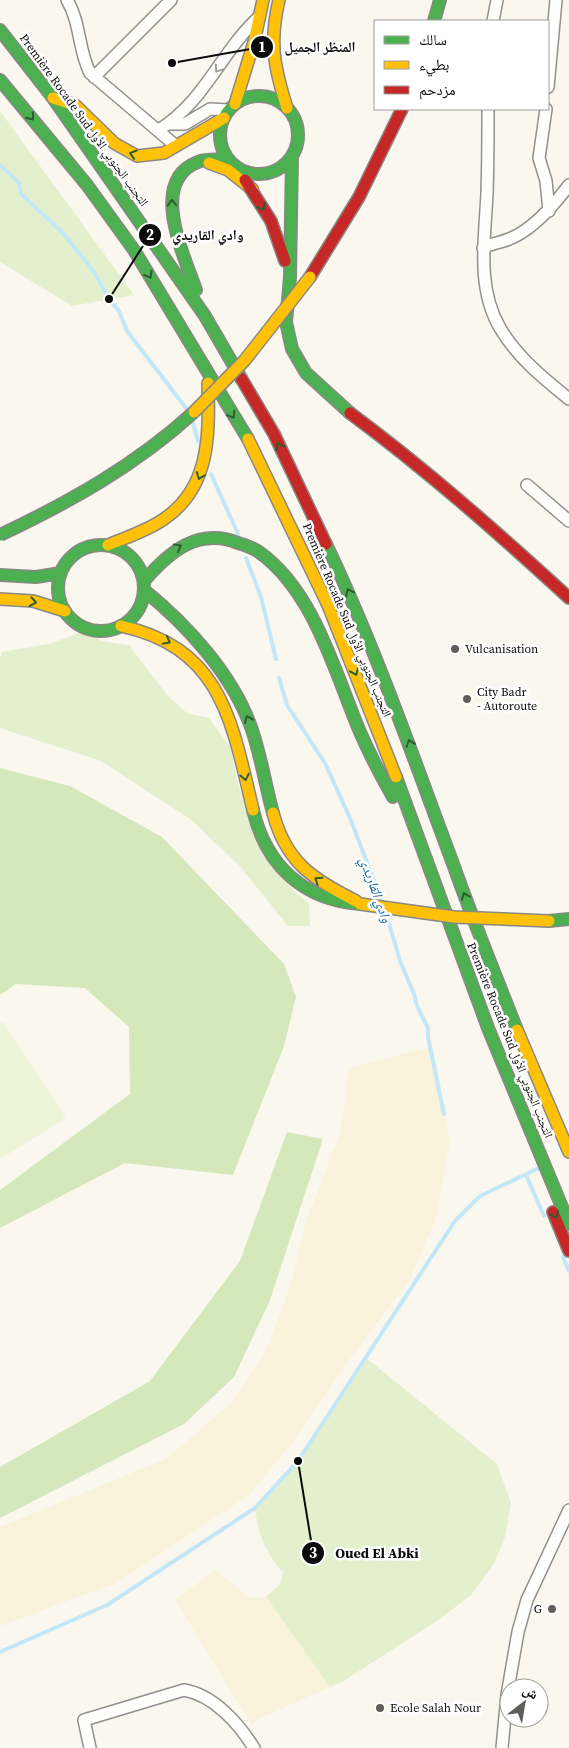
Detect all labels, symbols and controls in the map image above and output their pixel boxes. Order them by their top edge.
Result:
legend [374,20,549,110]
text: سالك [419,29,447,50]
street label: Première Rocade Sud التجنب الجنوبي الأول [14,31,152,211]
callout: المنظر الجميل [250,32,366,61]
text: 1 [258,36,266,57]
text: المنظر الجميل [285,37,356,57]
text: بطيء [419,54,449,77]
one-way arrow [215,63,224,73]
text: مزدحم [419,79,456,100]
one-way arrow [26,111,34,120]
one-way arrow [130,149,138,159]
one-way arrow [167,198,177,206]
one-way arrow [256,201,266,210]
callout: وادي القاريدي [137,221,254,250]
text: 2 [146,224,154,245]
text: وادي القاريدي [172,225,244,246]
one-way arrow [143,270,153,279]
one-way arrow [226,409,235,418]
one-way arrow [275,442,285,451]
one-way arrow [196,471,206,479]
street label: Première Rocade Sud التجنب الجنوبي الأول [297,521,395,720]
one-way arrow [173,543,182,553]
one-way arrow [345,588,355,597]
one-way arrow [29,596,37,606]
one-way arrow [161,635,170,645]
place label: Vulcanisation [465,641,538,657]
marker: Vulcanisation [449,643,461,655]
one-way arrow [348,667,359,676]
place label: City Badr - Autoroute [477,684,537,714]
marker: City Badr - Autoroute [461,693,473,705]
one-way arrow [243,715,254,724]
one-way arrow [406,739,416,748]
one-way arrow [239,772,250,781]
water label: وادي القاريدي [353,854,397,926]
one-way arrow [314,877,324,886]
one-way arrow [460,892,471,901]
street label: Première Rocade Sud التجنب الجنوبي الأول [461,940,557,1141]
one-way arrow [549,1210,559,1219]
callout: Oued El Abki [301,1538,429,1567]
text: 3 [309,1542,317,1563]
text: Oued El Abki [335,1543,419,1563]
place label: G [534,1601,542,1617]
marker: G [546,1603,558,1615]
north arrow [499,1678,549,1728]
text: ش [519,1679,542,1704]
place label: Ecole Salah Nour [390,1700,481,1716]
marker: Ecole Salah Nour [374,1702,386,1714]

